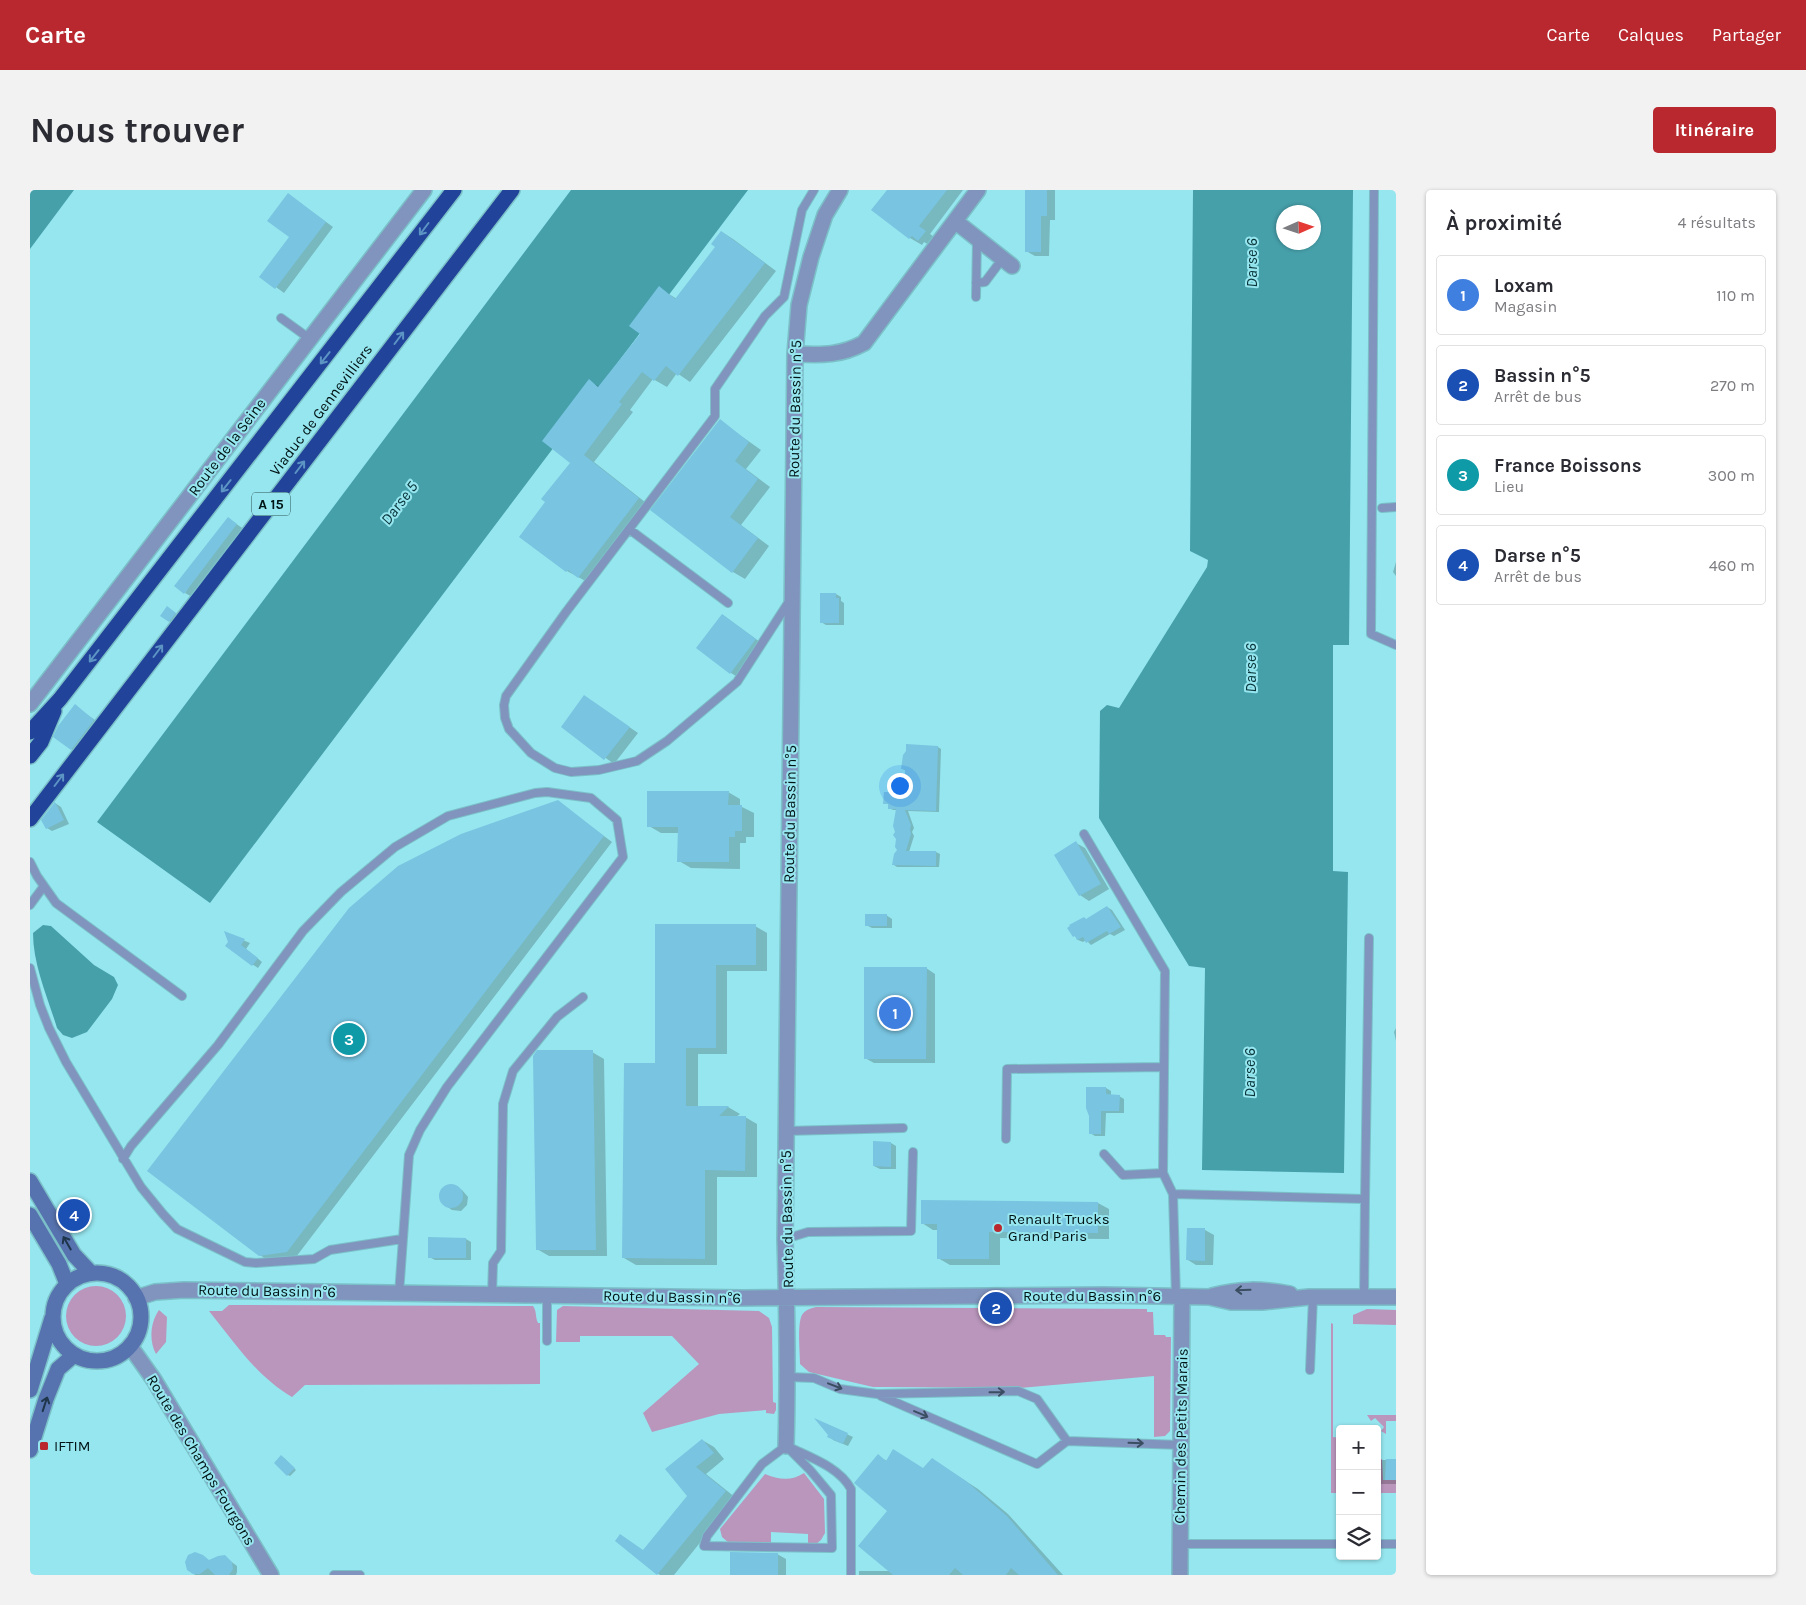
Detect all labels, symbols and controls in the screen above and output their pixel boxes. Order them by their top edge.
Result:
text: Carte [25,21,86,49]
text: Carte [1546,24,1590,46]
text: Calques [1618,24,1684,46]
text: Partager [1712,24,1781,46]
button: Itinéraire [1653,107,1776,153]
text: Nous trouver [30,110,244,151]
north arrow [1276,205,1321,250]
text: À proximité [1446,211,1562,235]
text: 4 résultats [1677,213,1756,232]
one-way arrow [419,222,430,235]
water label: Darse 6 [1242,237,1261,288]
text: Loxam [1494,275,1554,297]
text: 1 [1460,286,1466,305]
text: 110 m [1716,286,1755,305]
text: Magasin [1494,297,1557,316]
one-way arrow [393,332,404,345]
street label: Route du Bassin n°5 [785,340,805,478]
street label: Viaduc de Gennevilliers [266,341,376,479]
one-way arrow [320,351,331,364]
text: Bassin n°5 [1494,365,1591,387]
text: 2 [1458,376,1468,395]
text: 270 m [1710,376,1755,395]
text: Arrêt de bus [1494,387,1582,406]
street label: Route de la Seine [184,395,270,499]
text: France Boissons [1494,455,1642,477]
one-way arrow [295,460,305,474]
text: 3 [1458,466,1468,485]
text: 300 m [1708,466,1755,485]
water label: Darse 5 [376,477,422,529]
text: Lieu [1494,477,1524,496]
one-way arrow [220,479,231,492]
road number: A 15 [252,492,290,516]
text: Darse n°5 [1494,545,1581,567]
text: 4 [1458,556,1468,575]
text: 460 m [1709,556,1755,575]
text: Arrêt de bus [1494,567,1582,586]
water label: Darse 6 [1241,642,1260,693]
one-way arrow [153,645,164,658]
one-way arrow [88,649,99,662]
street label: Route du Bassin n°5 [780,745,800,883]
your location [887,773,913,799]
one-way arrow [54,774,65,787]
pin: 1 [879,994,911,1032]
pin: 3 [333,1020,365,1058]
water label: Darse 6 [1240,1047,1259,1098]
street label: Route du Bassin n°5 [777,1150,797,1288]
pin: 4 [58,1196,90,1234]
place label: Renault Trucks Grand Paris [1008,1210,1110,1245]
marker: Renault Trucks Grand Paris [992,1222,1004,1234]
one-way arrow [62,1236,72,1250]
street label: Route du Bassin n°6 [198,1281,336,1301]
one-way arrow [1236,1285,1252,1295]
street label: Route du Bassin n°6 [603,1287,741,1307]
street label: Route du Bassin n°6 [1023,1287,1161,1305]
pin: 2 [980,1289,1012,1327]
street label: Chemin des Petits Marais [1170,1348,1192,1524]
street label: Route des Champs Fourgons [143,1372,259,1548]
one-way arrow [827,1382,842,1391]
one-way arrow [988,1387,1005,1397]
one-way arrow [40,1396,50,1412]
one-way arrow [914,1410,929,1419]
map controls [1336,1425,1381,1560]
button: + [1336,1425,1381,1470]
place label: IFTIM [54,1437,90,1455]
one-way arrow [1128,1439,1144,1448]
marker: IFTIM [38,1440,50,1452]
button: − [1336,1470,1381,1515]
button: layers [1336,1515,1381,1560]

